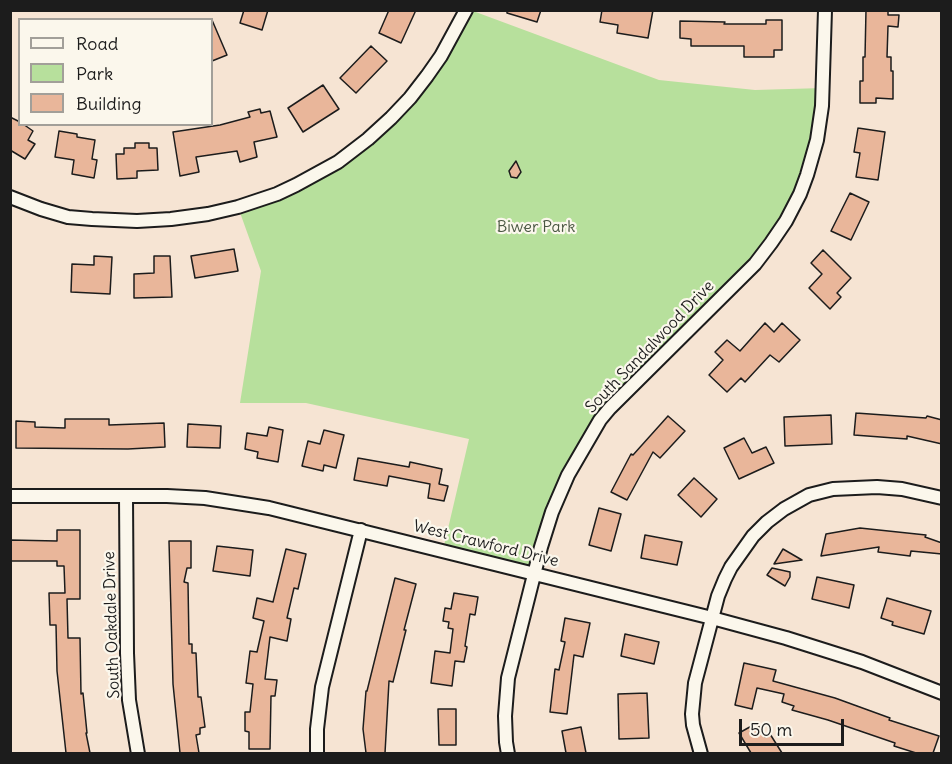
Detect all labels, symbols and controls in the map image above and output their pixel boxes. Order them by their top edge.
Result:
legend [18,18,213,126]
text: Road [76,32,118,55]
text: Park [76,62,113,85]
text: Building [76,92,141,115]
park label: Biwer Park [497,217,575,237]
street label: South Sandalwood Drive [582,277,718,417]
street label: West Crawford Drive [411,517,561,571]
street label: South Oakdale Drive [100,551,124,699]
scale bar [742,707,847,745]
text: 50 m [750,718,792,741]

